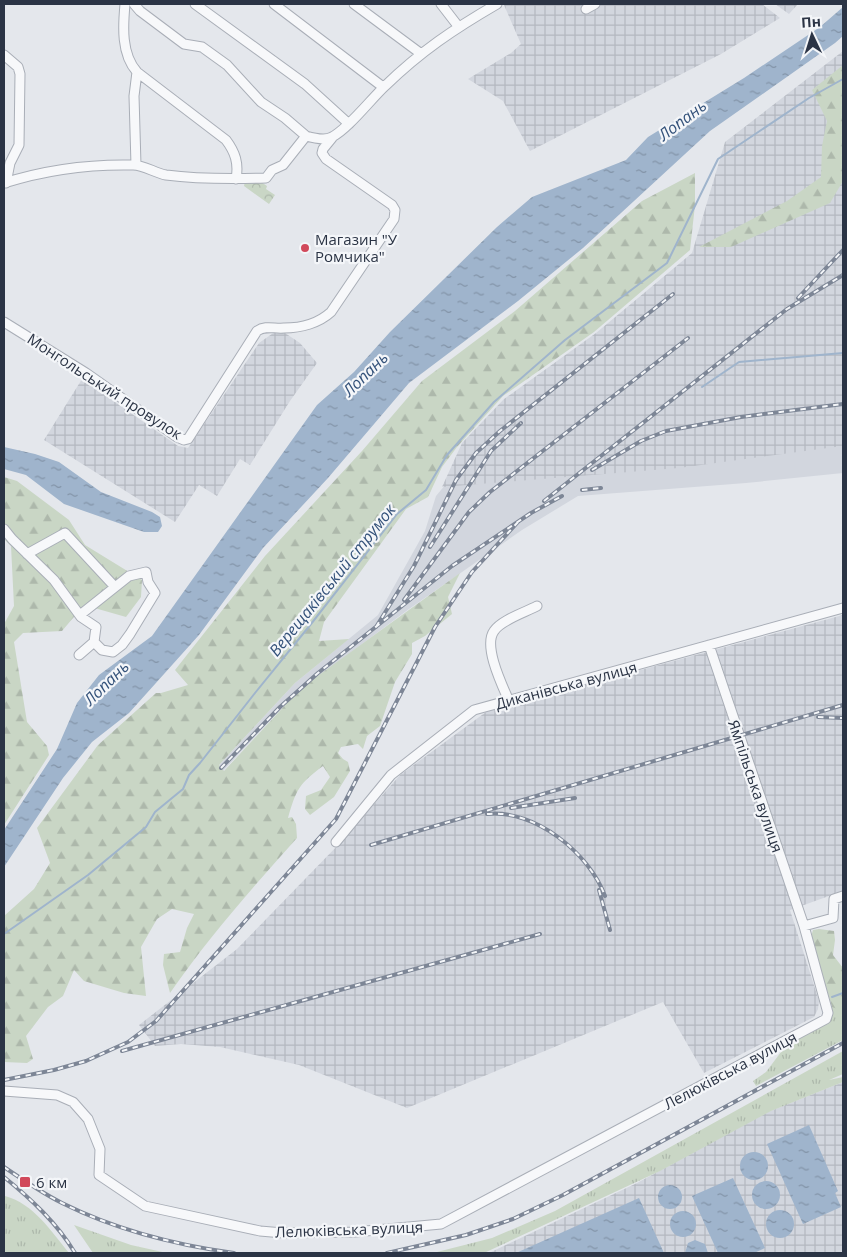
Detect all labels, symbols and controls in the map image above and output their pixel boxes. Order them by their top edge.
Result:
north arrow [787,10,837,60]
text: Пн [801,11,822,32]
water label: Лопань [652,95,711,146]
place label: Магазин "У Ромчика" [315,229,398,266]
marker: Магазин "У Ромчика" [299,242,311,254]
street label: Монгольський провулок [24,328,186,444]
water label: Лопань [337,347,393,402]
water label: Верещаківський струмок [264,498,401,661]
water label: Лопань [78,656,134,711]
street label: Диканівська вулиця [493,656,639,714]
street label: Ямпільська вулиця [724,717,788,855]
street label: Лелюківська вулиця [660,1026,800,1114]
place label: 6 км [36,1172,67,1192]
marker: 6 км [18,1175,32,1189]
street label: Лелюківська вулиця [275,1216,423,1242]

